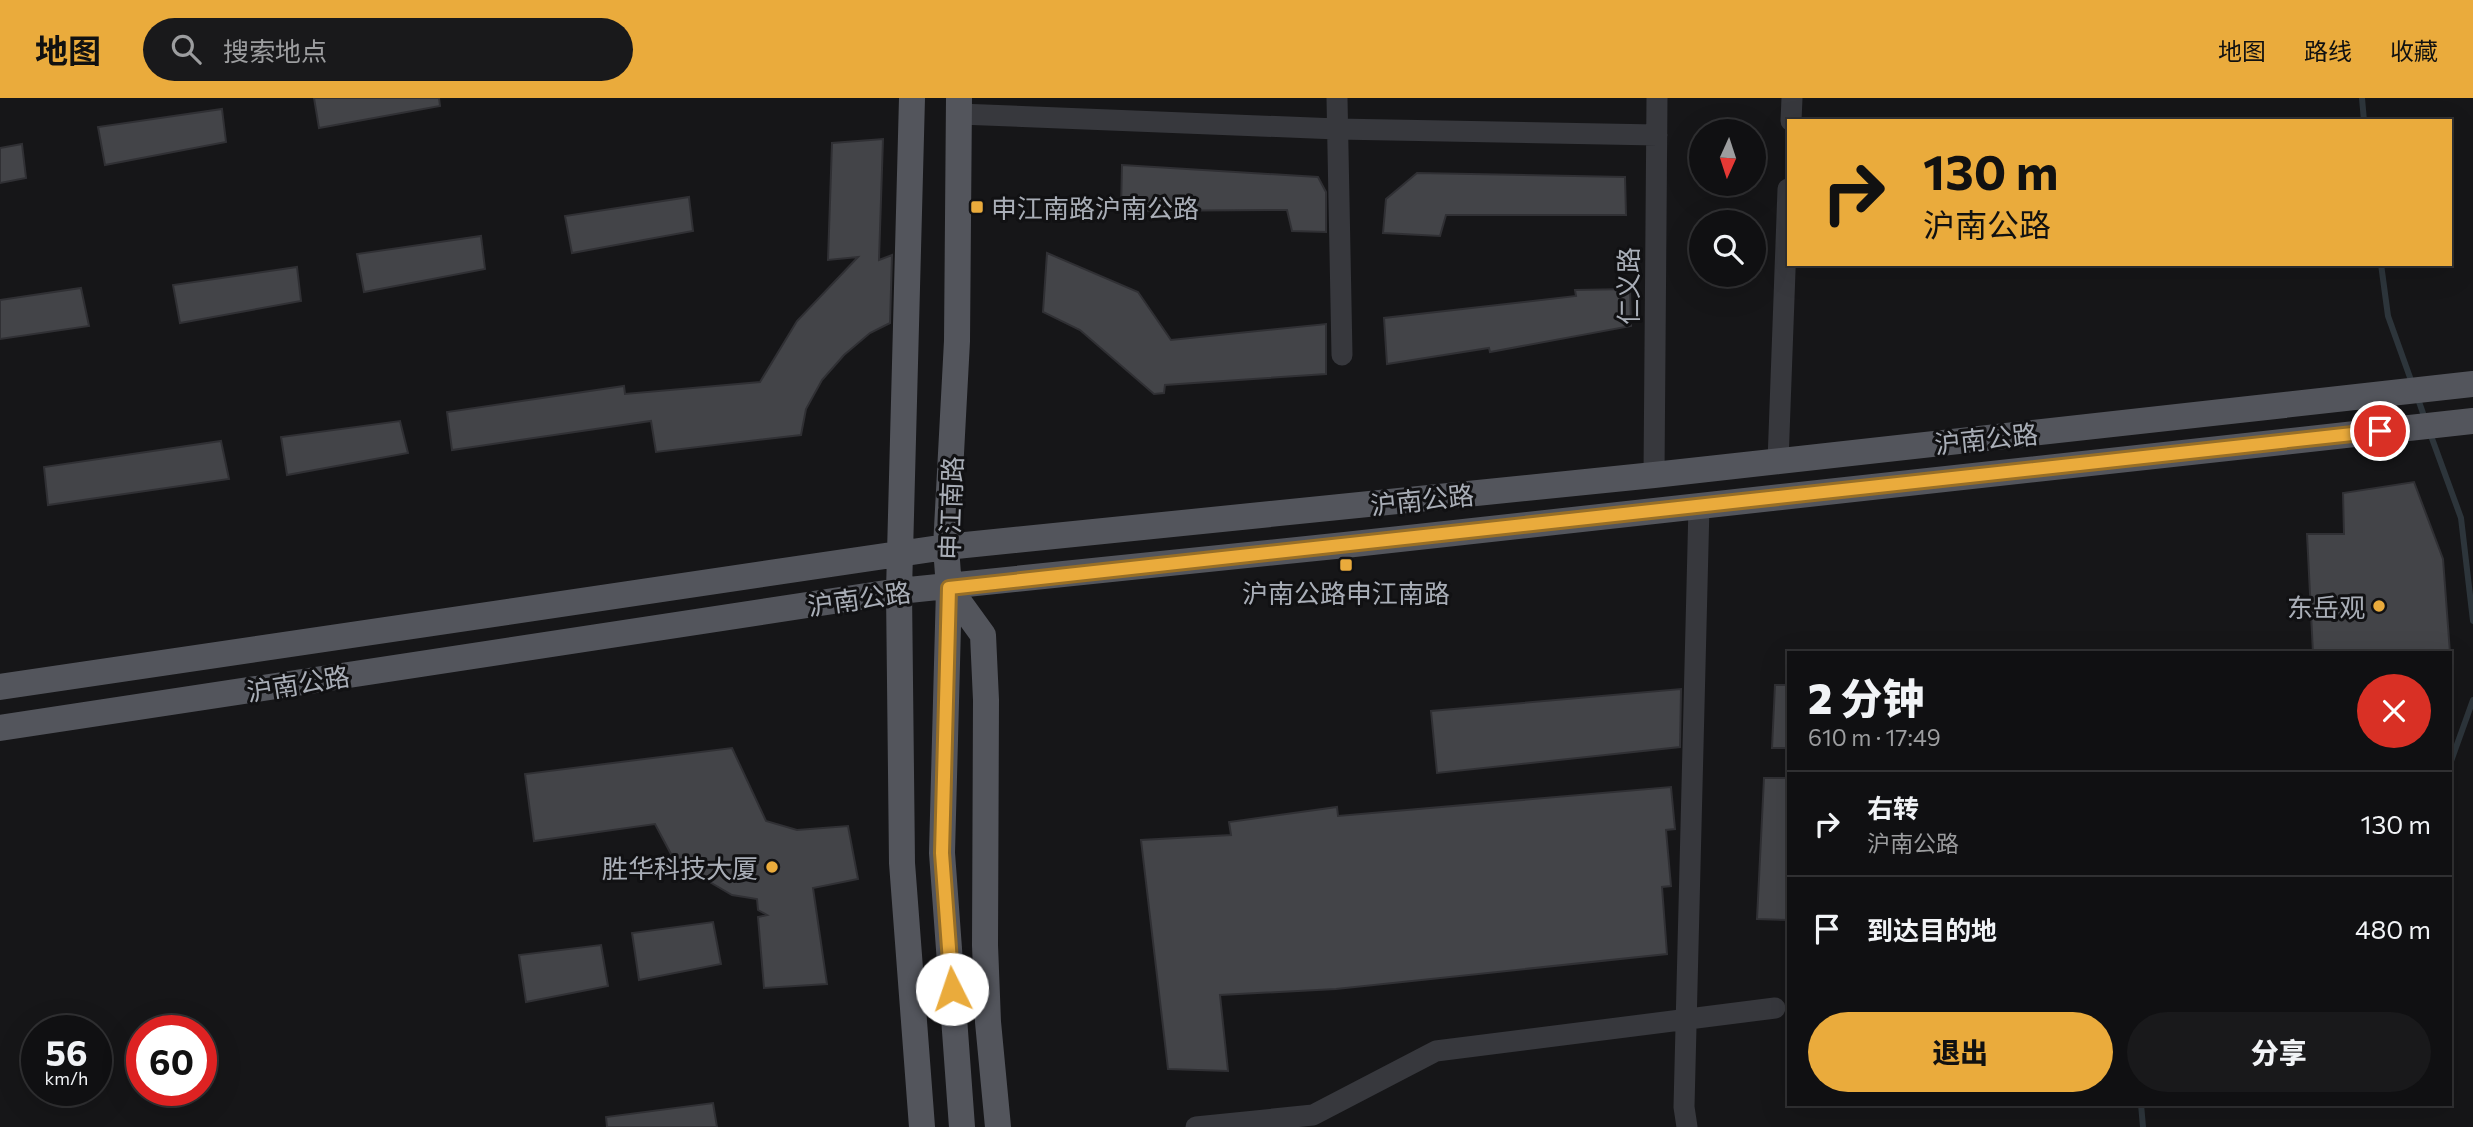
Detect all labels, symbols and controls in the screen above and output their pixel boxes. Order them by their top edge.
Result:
search box [143,18,633,81]
text: 地图 [35,29,101,70]
icon: search [167,30,205,68]
text: 搜索地点 [223,35,327,66]
text: 地图 [2218,36,2266,65]
text: 路线 [2304,36,2352,65]
text: 收藏 [2390,36,2438,65]
north arrow [1689,119,1766,196]
map controls [1689,119,1766,287]
text: 130 m [1923,140,2058,200]
icon: right [1808,147,1899,238]
place label: 申江南路沪南公路 [991,192,1199,223]
marker: 申江南路沪南公路 [969,199,985,215]
text: 沪南公路 [1923,204,2051,244]
button: search [1689,210,1766,287]
street label: 仁义路 [1612,247,1643,325]
pin [2350,401,2410,461]
icon: arrive [2361,412,2399,450]
street label: 沪南公路 [1933,417,2039,459]
street label: 申江南路 [933,455,967,561]
street label: 沪南公路 [1369,478,1475,520]
marker: 沪南公路申江南路 [1338,557,1354,573]
street label: 沪南公路 [805,575,913,621]
place label: 沪南公路申江南路 [1242,577,1450,608]
place label: 东岳观 [2287,591,2365,622]
marker: 东岳观 [2371,598,2387,614]
street label: 沪南公路 [244,660,352,706]
text: 2 分钟 [1808,671,1924,723]
button: close [2357,674,2431,748]
text: 610 m · 17:49 [1808,723,1941,751]
text: 右转 [1867,792,1919,823]
icon: right [1808,805,1846,843]
text: 130 m [2360,808,2431,839]
text: 沪南公路 [1867,829,1959,857]
place label: 胜华科技大厦 [602,852,758,883]
marker: 胜华科技大厦 [764,859,780,875]
icon: arrive [1808,910,1846,948]
text: 480 m [2355,913,2431,944]
text: 到达目的地 [1867,914,1997,945]
position arrow [915,952,989,1026]
button: 退出 [1808,1012,2113,1092]
button: 分享 [2127,1012,2431,1092]
speed limit sign: 60 [126,1015,217,1106]
text: 56 [45,1030,87,1073]
text: km/h [45,1067,88,1089]

